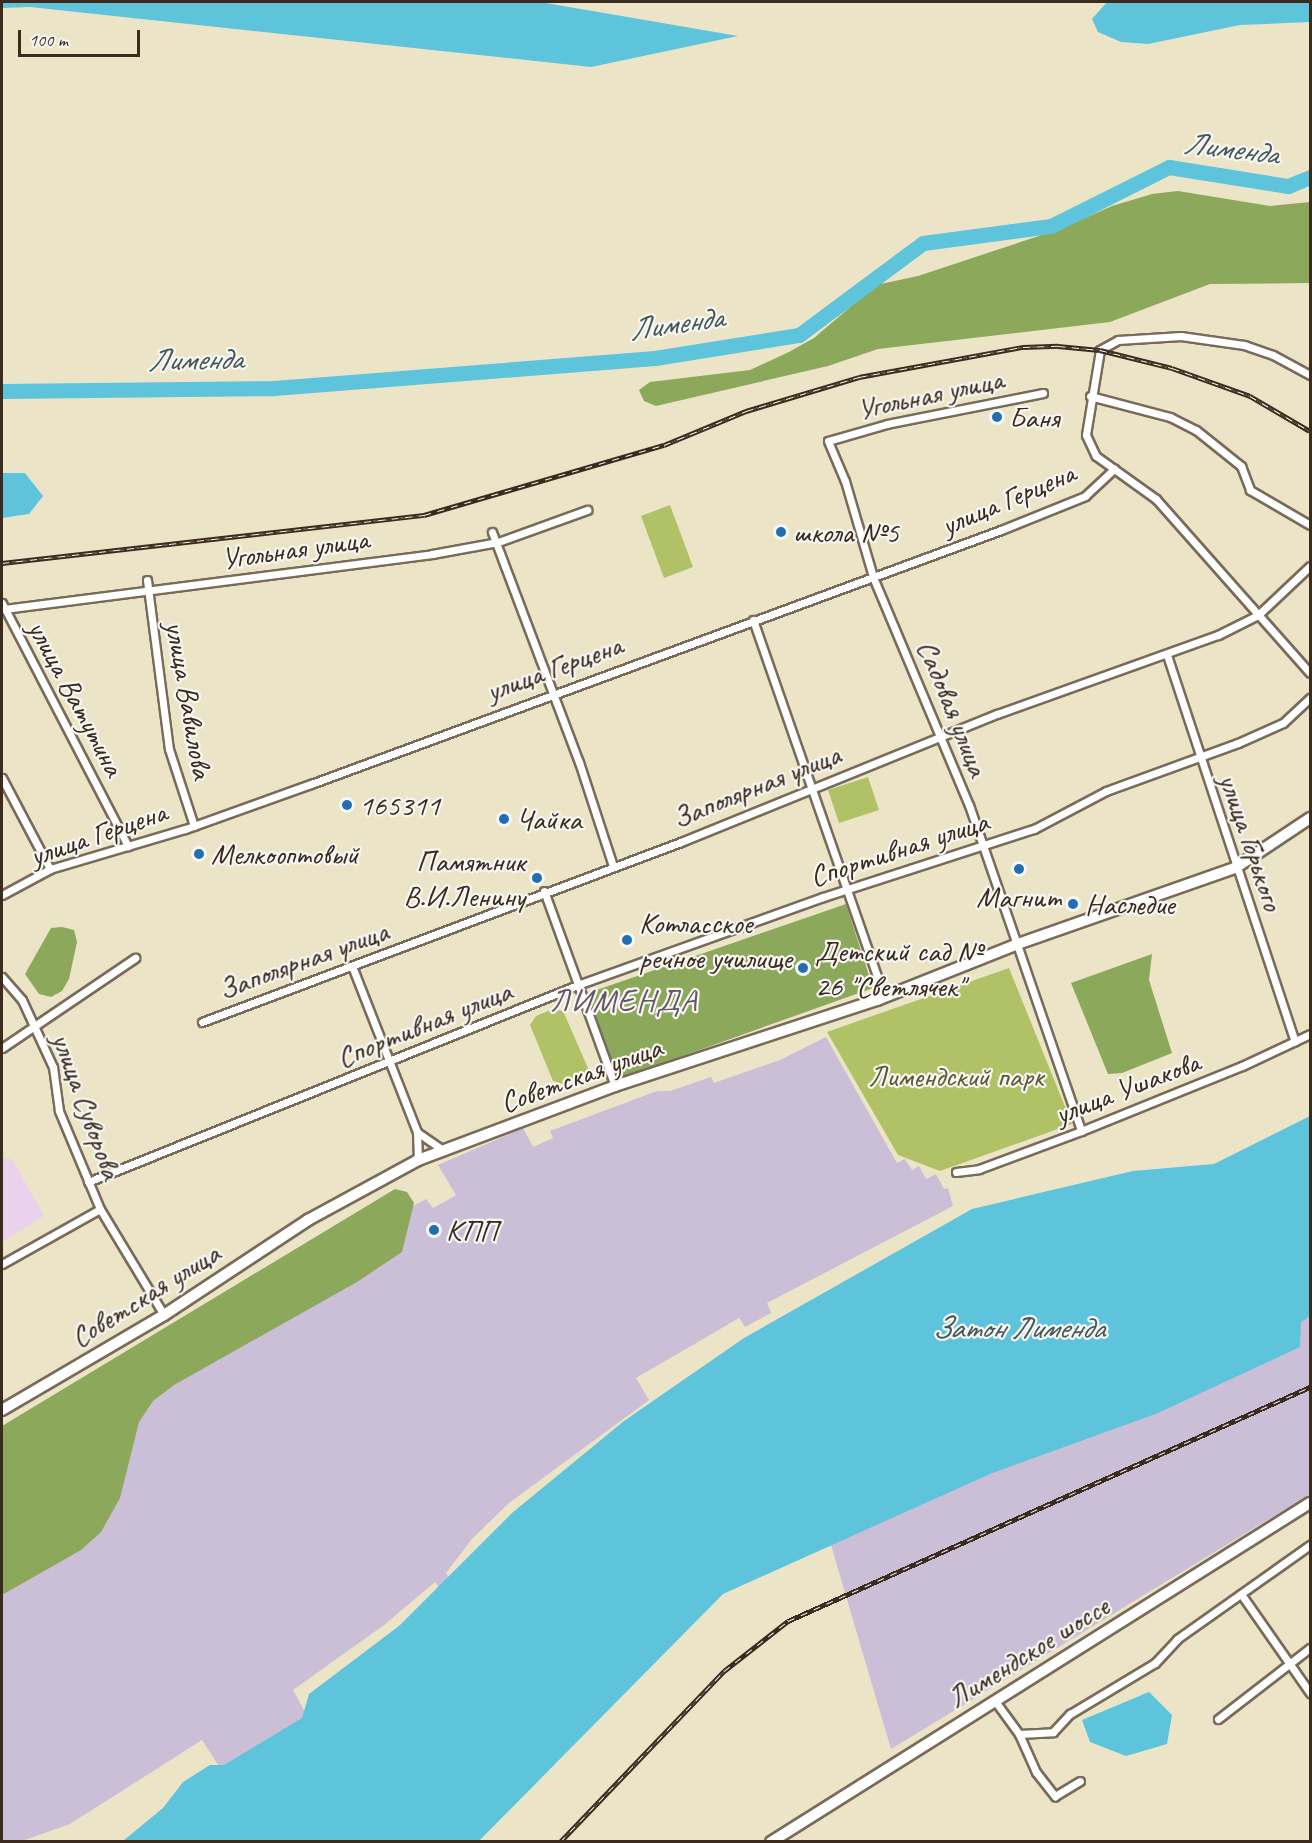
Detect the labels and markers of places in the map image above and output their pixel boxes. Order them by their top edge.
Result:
place label: Баня [1009,399,1059,435]
marker: Баня [990,410,1004,424]
place label: школа №5 [793,514,899,550]
marker: школа №5 [774,525,788,539]
place label: 165311 [359,787,440,823]
marker: 165311 [340,798,354,812]
place label: Чайка [516,801,582,837]
marker: Чайка [497,812,511,826]
place label: Мелкооптовый [211,836,359,872]
place label: Памятник В.И.Ленину [404,843,525,914]
marker: Мелкооптовый [192,847,206,861]
marker: Магнит [1012,862,1026,876]
marker: Памятник В.И.Ленину [530,871,544,885]
place label: Магнит [976,879,1062,915]
place label: Наследие [1085,886,1175,922]
marker: Наследие [1066,897,1080,911]
place label: Котласское речное училище [639,905,792,976]
marker: Котласское речное училище [620,933,634,947]
place label: Детский сад № 26 "Светлячек" [815,933,982,1004]
marker: Детский сад № 26 "Светлячек" [796,961,810,975]
place label: КПП [446,1212,497,1248]
marker: КПП [427,1223,441,1237]

